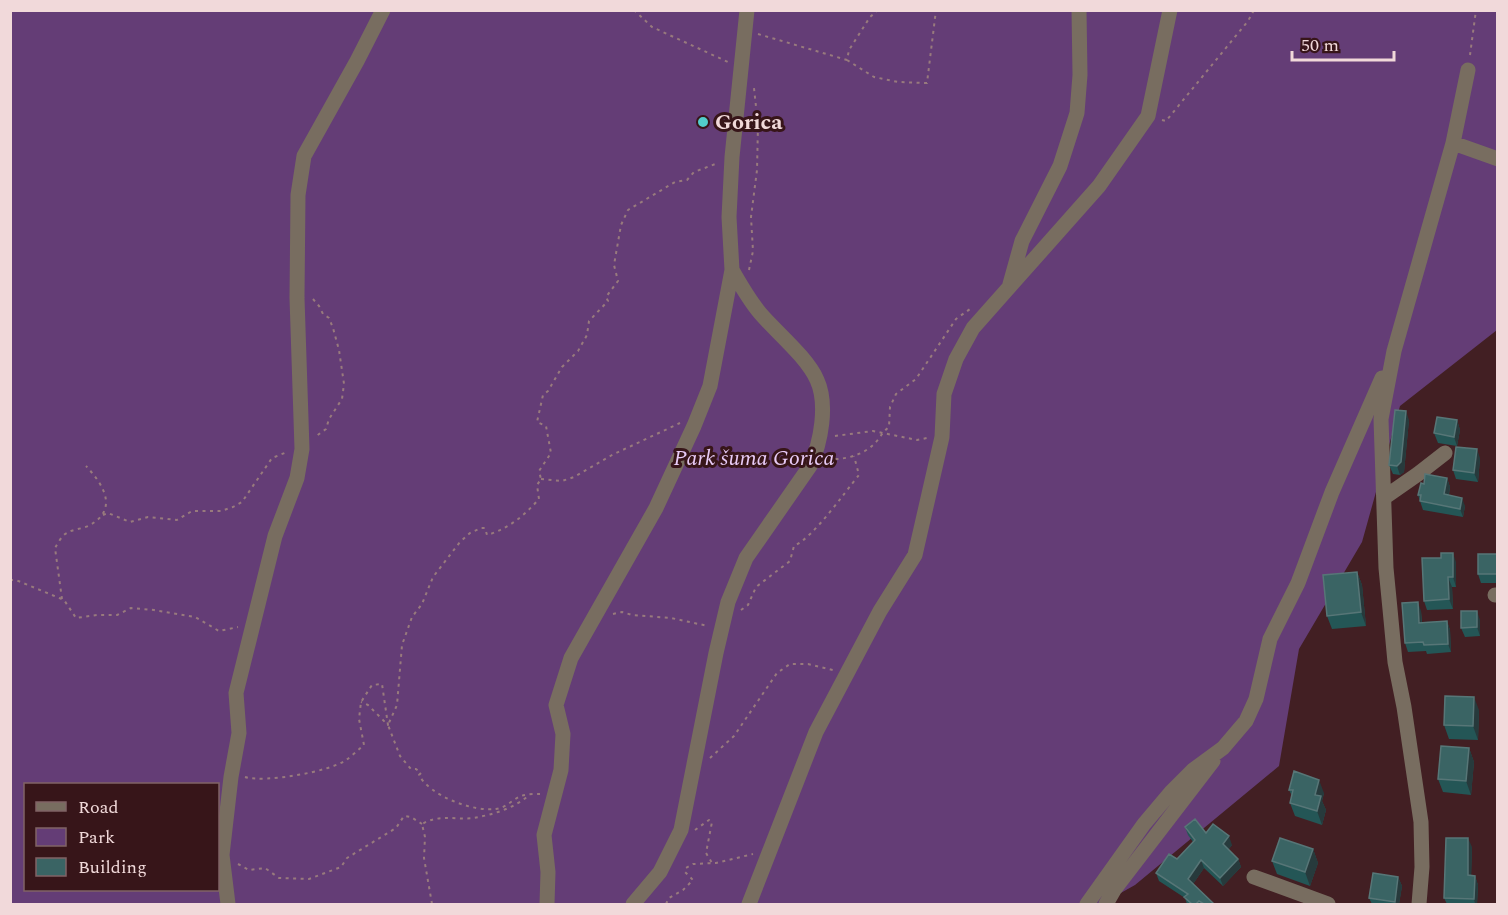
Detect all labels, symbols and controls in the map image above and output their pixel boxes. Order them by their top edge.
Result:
scale bar [1292,24,1394,62]
text: 50 m [1301,32,1339,59]
place label: Gorica [715,106,783,139]
marker: Gorica [696,115,710,129]
park label: Park šuma Gorica [674,442,834,475]
legend [24,783,219,891]
text: Road [78,794,119,821]
text: Park [78,824,115,851]
text: Building [78,854,147,881]

